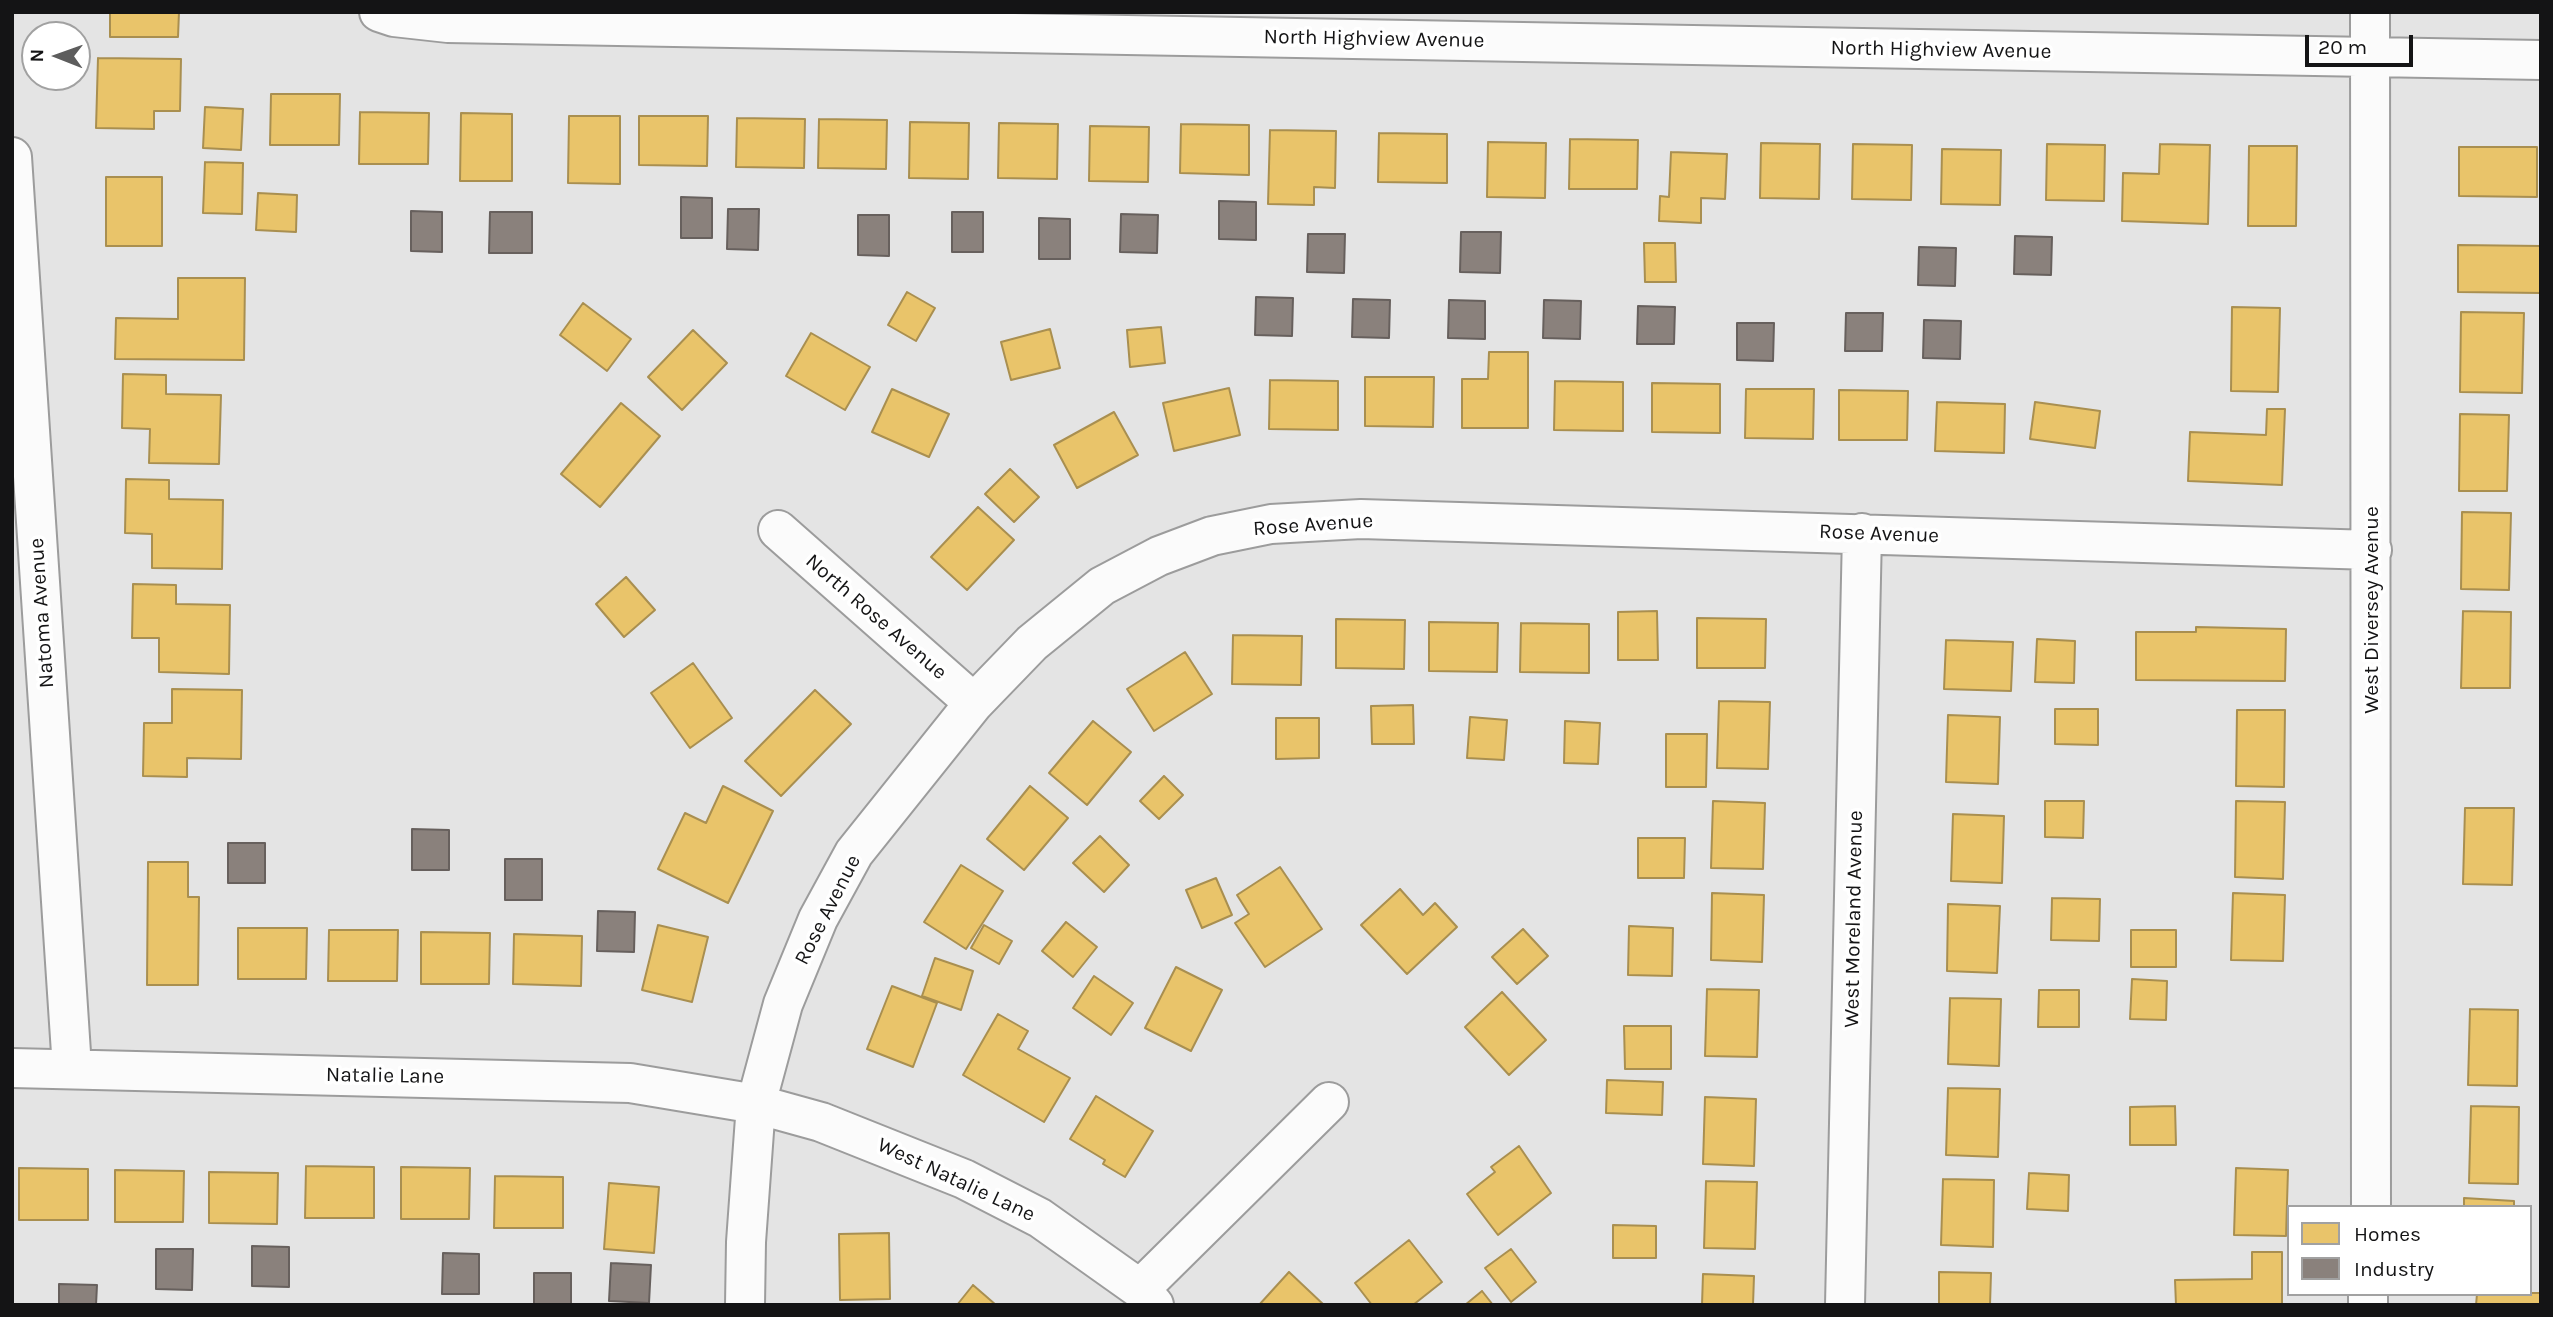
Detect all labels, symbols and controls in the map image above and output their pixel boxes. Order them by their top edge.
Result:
north arrow [21,21,91,91]
scale bar [2308,21,2416,65]
street label: North Highview Avenue [1263,24,1485,54]
street label: North Highview Avenue [1830,35,2052,65]
text: 20 m [2318,35,2367,59]
text: N [26,49,48,63]
street label: West Diversey Avenue [2359,506,2385,714]
street label: Rose Avenue [1252,508,1374,542]
street label: Rose Avenue [1818,519,1940,549]
street label: Natoma Avenue [24,537,60,689]
street label: North Rose Avenue [800,549,952,685]
street label: West Moreland Avenue [1840,810,1868,1028]
street label: Rose Avenue [789,851,867,969]
street label: Natalie Lane [326,1062,444,1090]
street label: West Natalie Lane [873,1132,1039,1228]
legend [2287,1205,2532,1296]
text: Homes [2354,1222,2421,1246]
text: Industry [2354,1257,2434,1281]

